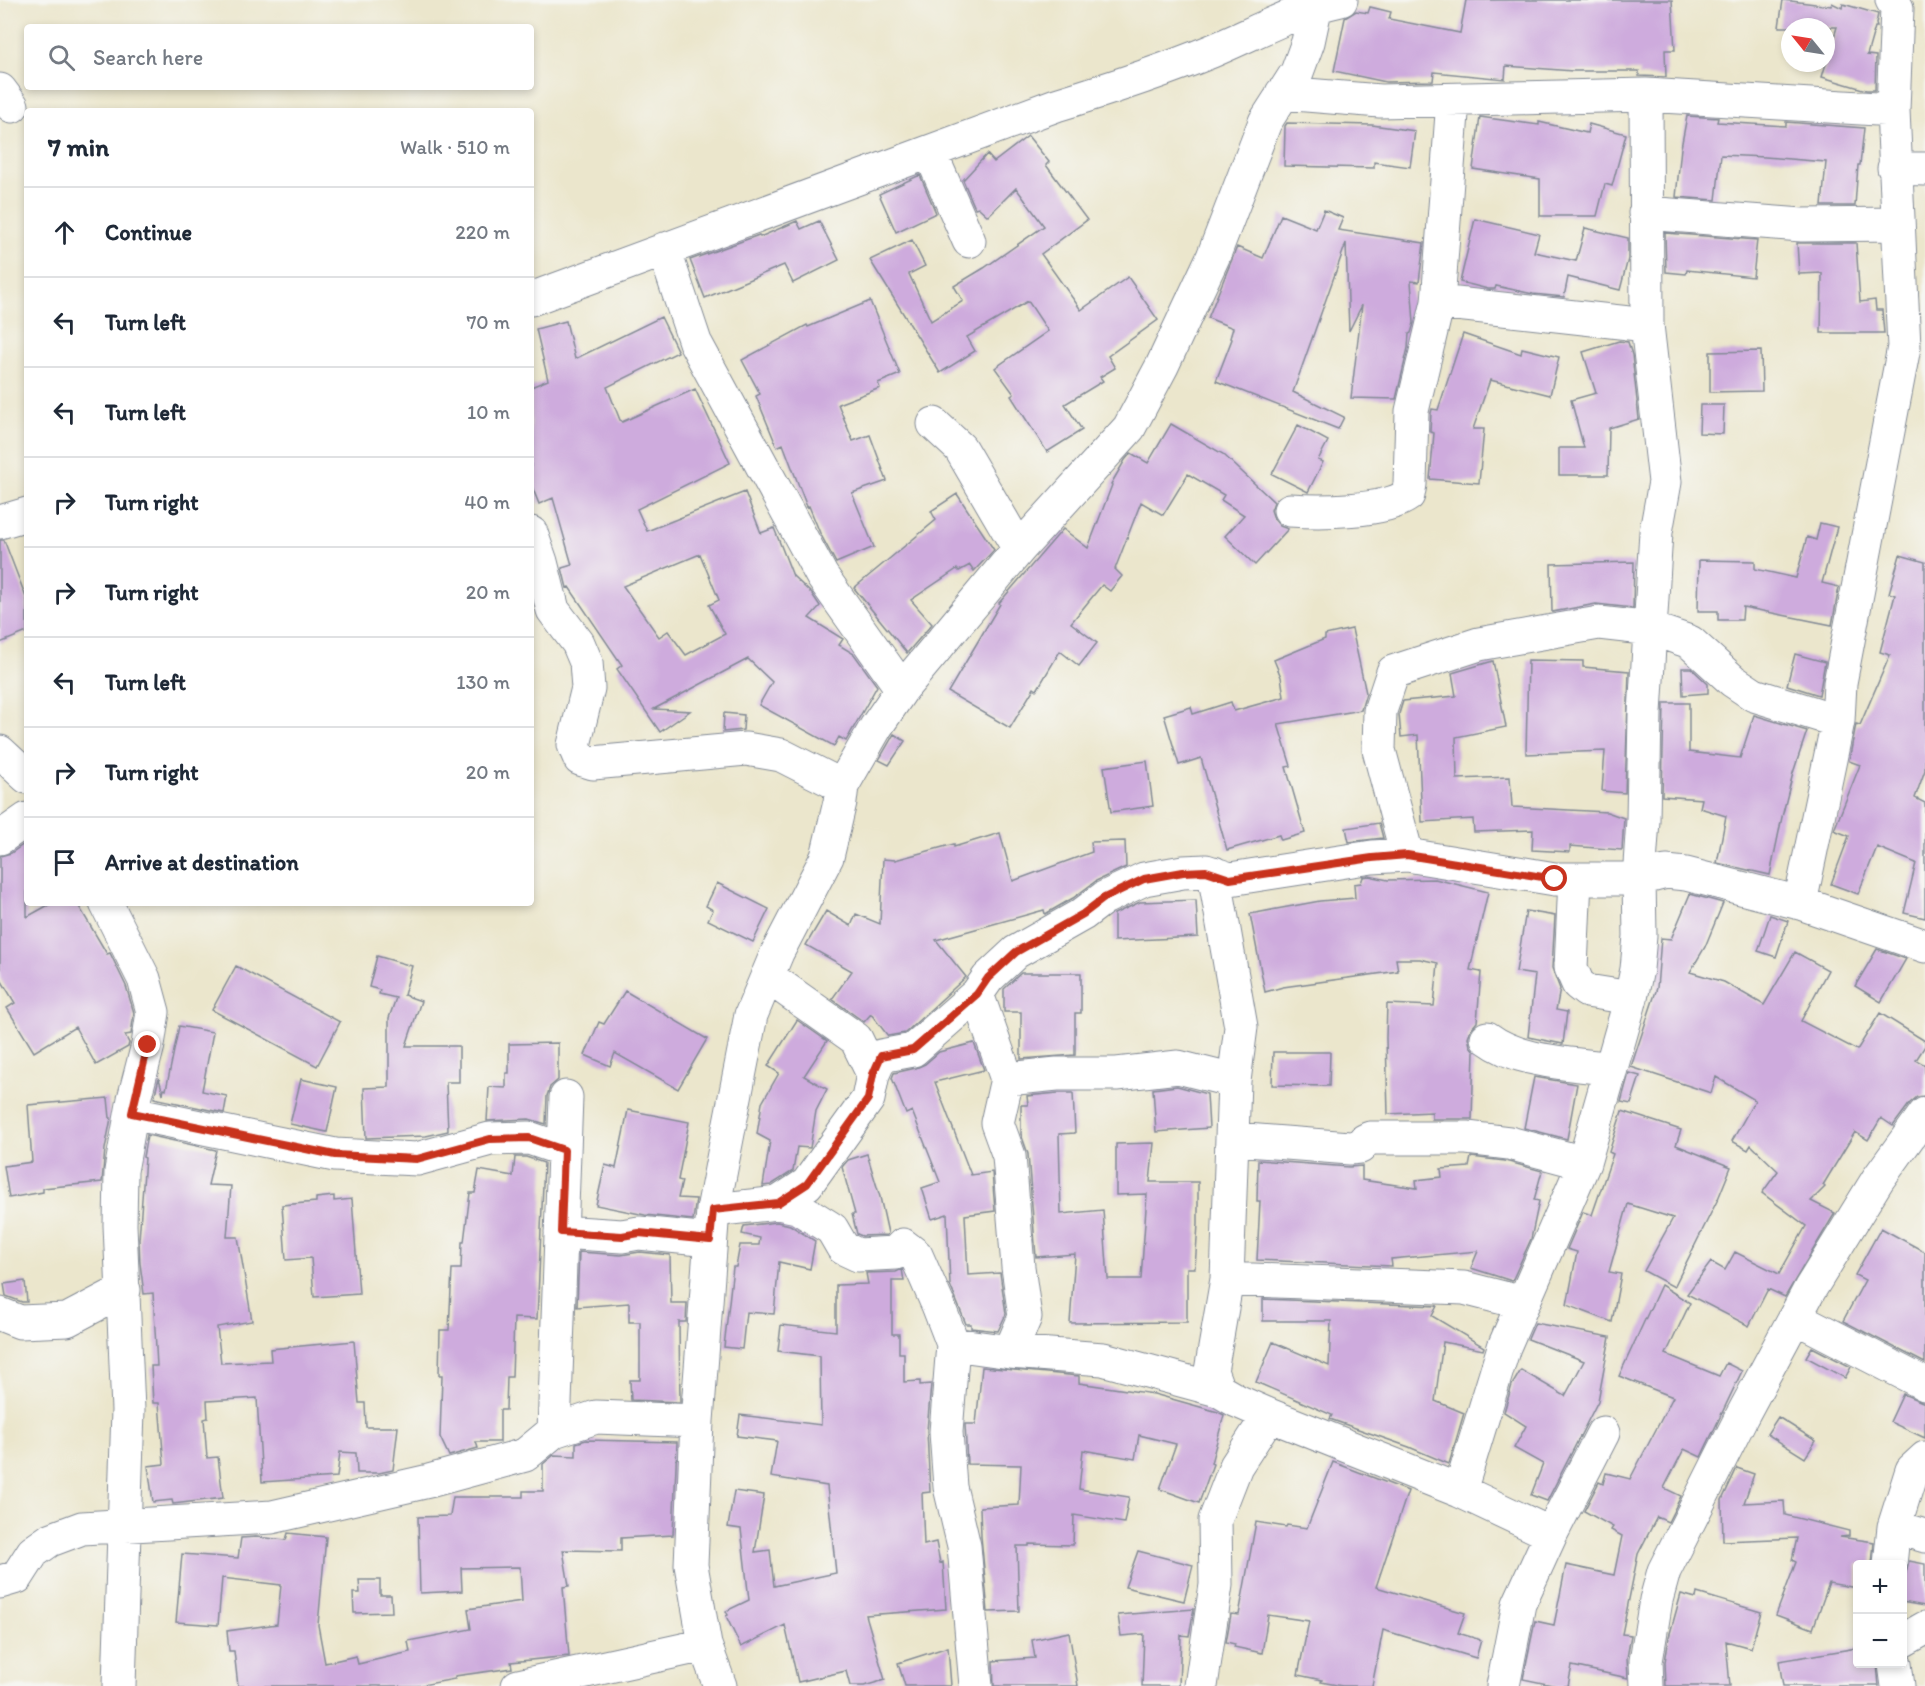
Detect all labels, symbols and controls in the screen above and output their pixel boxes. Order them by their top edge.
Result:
north arrow [1781,18,1835,72]
search box [24,24,534,90]
icon: search [45,41,78,74]
text: Search here [93,44,203,71]
text: 7 min [48,131,109,163]
text: Walk · 510 m [400,135,510,159]
icon: ahead [48,216,81,249]
text: Continue [105,219,192,246]
text: 220 m [455,220,510,244]
icon: left [48,306,81,339]
text: Turn left [105,309,186,336]
text: 70 m [466,310,510,334]
icon: left [48,396,81,429]
text: Turn left [105,399,186,426]
text: 10 m [467,400,510,424]
icon: right [48,486,81,519]
text: Turn right [105,489,199,516]
text: 40 m [464,490,510,514]
icon: right [48,576,81,609]
text: Turn right [105,579,199,606]
text: 20 m [466,580,510,604]
icon: left [48,666,81,699]
text: Turn left [105,669,186,696]
text: 130 m [456,670,510,694]
icon: right [48,756,81,789]
text: Turn right [105,759,199,786]
text: 20 m [466,760,510,784]
icon: arrive [48,846,81,879]
text: Arrive at destination [105,849,299,876]
route start [1541,865,1567,891]
route end [134,1031,160,1057]
map controls [1853,1560,1907,1668]
button: + [1853,1560,1907,1614]
button: − [1853,1614,1907,1668]

